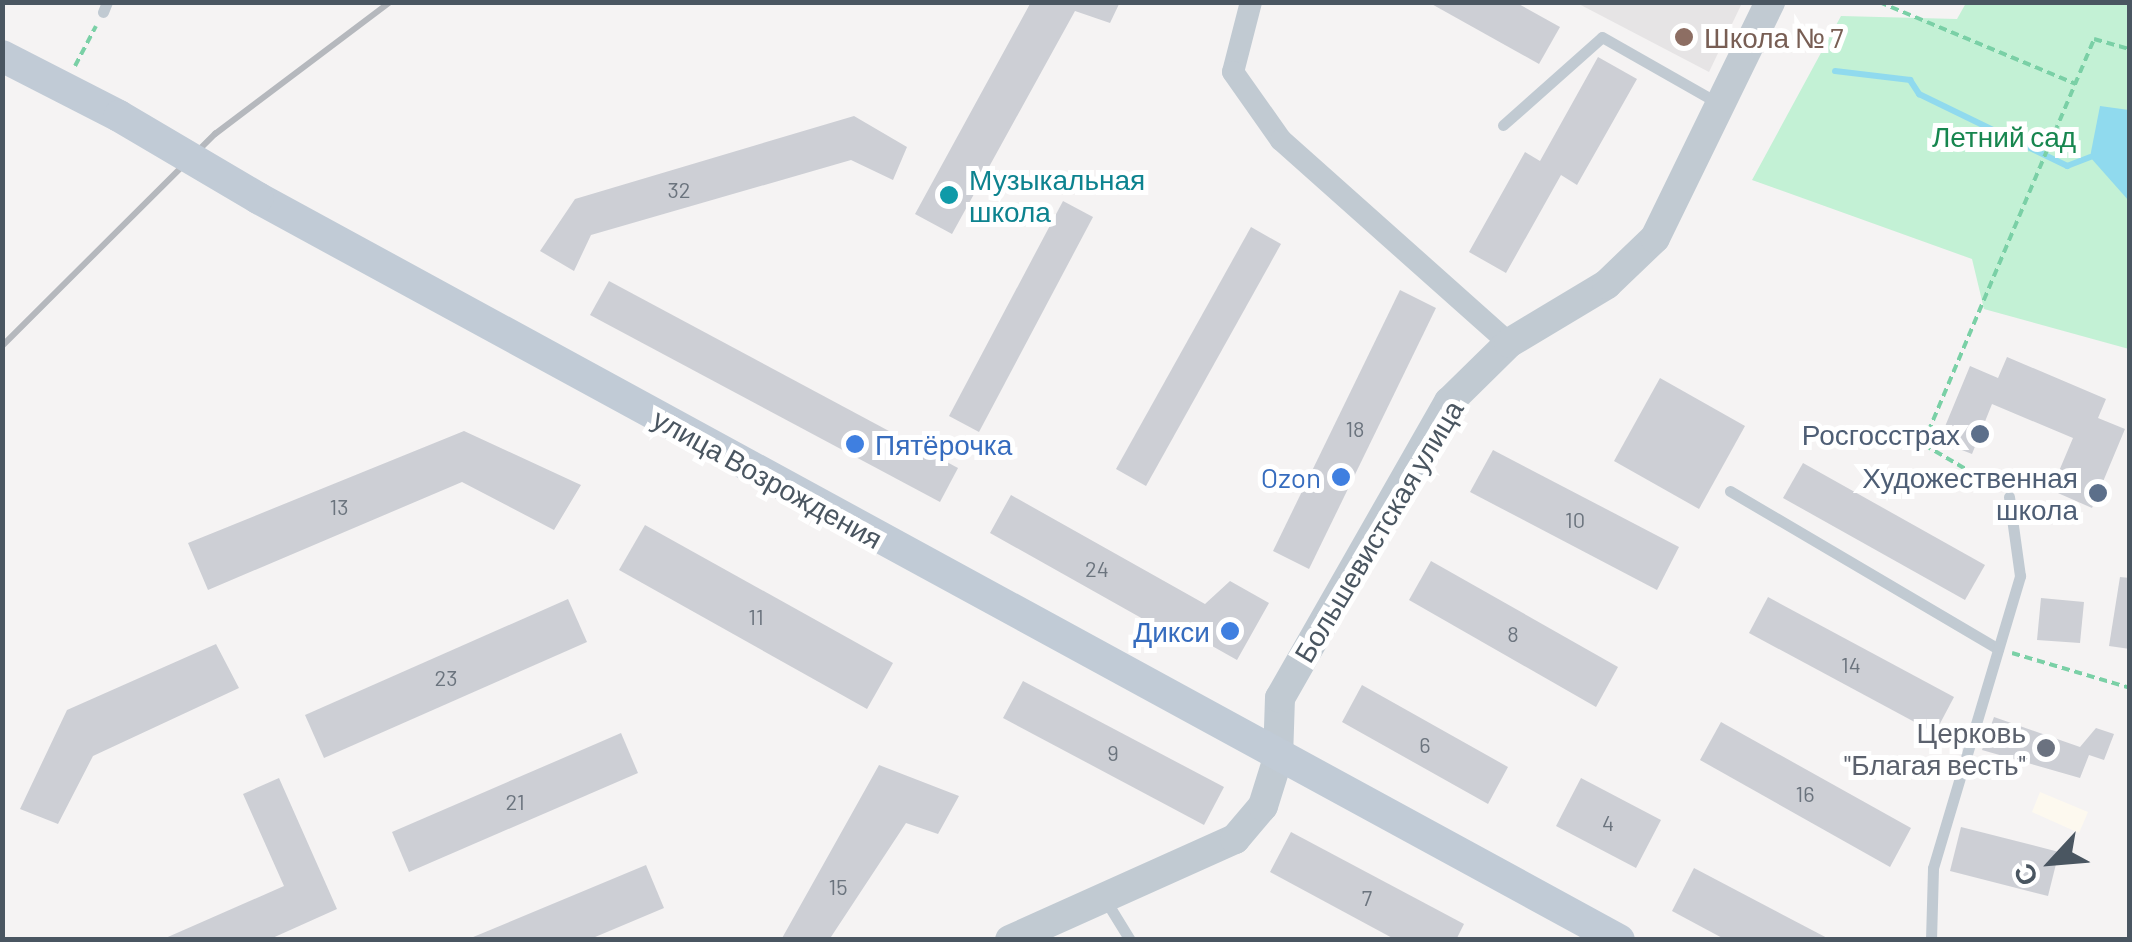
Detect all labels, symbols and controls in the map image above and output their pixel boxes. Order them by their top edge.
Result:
place label: Школа № 7 [1704,20,1844,54]
marker: Школа № 7 [1673,26,1695,48]
park label: Летний сад [1932,119,2076,153]
place label: Музыкальная школа [969,162,1145,228]
house number: 32 [667,177,691,203]
marker: Музыкальная школа [938,184,960,206]
street label: Большевистская улица [1286,394,1470,668]
street label: улица Возрождения [647,401,889,555]
house number: 18 [1345,416,1365,442]
place label: Росгосстрах [1802,417,1960,451]
marker: Росгосстрах [1969,423,1991,445]
place label: Пятёрочка [875,427,1012,461]
marker: Пятёрочка [844,433,866,455]
place label: Ozon [1261,460,1321,494]
place label: Художественная школа [1862,460,2078,526]
marker: Ozon [1330,466,1352,488]
marker: Художественная школа [2087,482,2109,504]
house number: 13 [329,494,349,520]
house number: 10 [1565,507,1585,533]
house number: 24 [1085,556,1109,582]
house number: 11 [748,604,764,630]
place label: Дикси [1133,614,1210,648]
marker: Дикси [1219,620,1241,642]
house number: 8 [1507,621,1519,647]
house number: 14 [1841,652,1861,678]
house number: 23 [435,665,457,691]
place label: Церковь "Благая весть" [1844,715,2026,781]
house number: 6 [1419,732,1431,758]
marker: Церковь "Благая весть" [2035,737,2057,759]
house number: 9 [1107,740,1119,766]
house number: 16 [1795,781,1815,807]
house number: 21 [505,789,525,815]
house number: 4 [1602,810,1614,836]
north arrow [2002,812,2102,912]
text: С [2005,859,2045,892]
house number: 15 [828,874,848,900]
house number: 7 [1362,885,1372,911]

